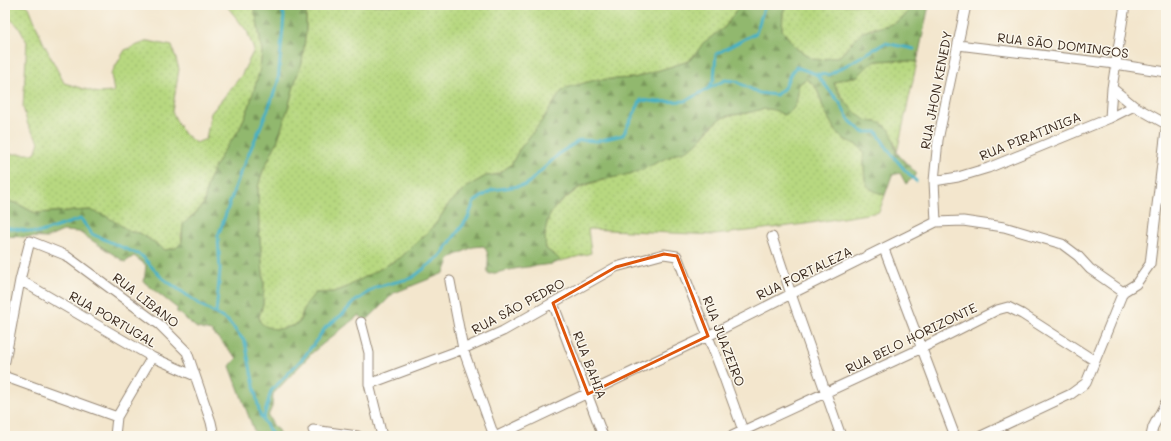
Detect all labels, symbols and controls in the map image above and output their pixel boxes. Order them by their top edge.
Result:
street label: RUA SÃO DOMINGOS [996,28,1130,61]
street label: RUA JHON KENEDY [916,29,955,151]
street label: RUA PIRATINIGA [977,107,1083,164]
street label: RUA FORTALEZA [753,242,854,303]
street label: RUA LIBANO [110,268,183,331]
street label: RUA SÃO PEDRO [468,274,567,337]
street label: RUA PORTUGAL [67,287,160,351]
street label: RUA JUAZEIRO [699,293,750,388]
street label: RUA BELO HORIZONTE [842,298,979,377]
street label: RUA BAHIA [570,329,611,401]

